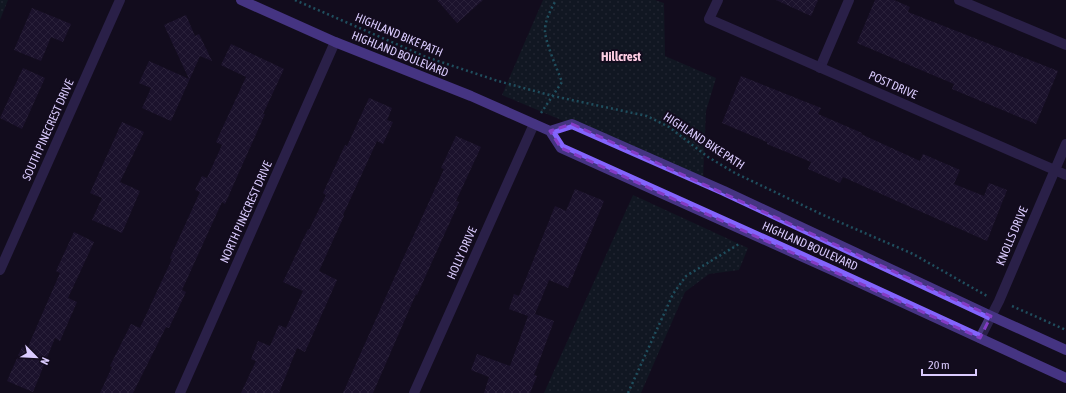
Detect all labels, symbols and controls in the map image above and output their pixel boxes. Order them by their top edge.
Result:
street label: HIGHLAND BIKE PATH [353,10,445,60]
street label: HIGHLAND BOULEVARD [350,28,451,80]
district label: Hillcrest [601,49,641,64]
street label: POST DRIVE [867,68,919,102]
street label: SOUTH PINECREST DRIVE [19,77,77,183]
street label: HIGHLAND BIKE PATH [661,110,747,172]
street label: NORTH PINECREST DRIVE [217,159,275,265]
street label: KNOLLS DRIVE [993,204,1031,268]
street label: HIGHLAND BOULEVARD [760,219,860,273]
street label: HOLLY DRIVE [444,224,480,282]
north arrow [16,337,56,377]
scale bar [922,351,976,377]
text: N [38,356,52,366]
text: 20 m [928,358,950,372]

